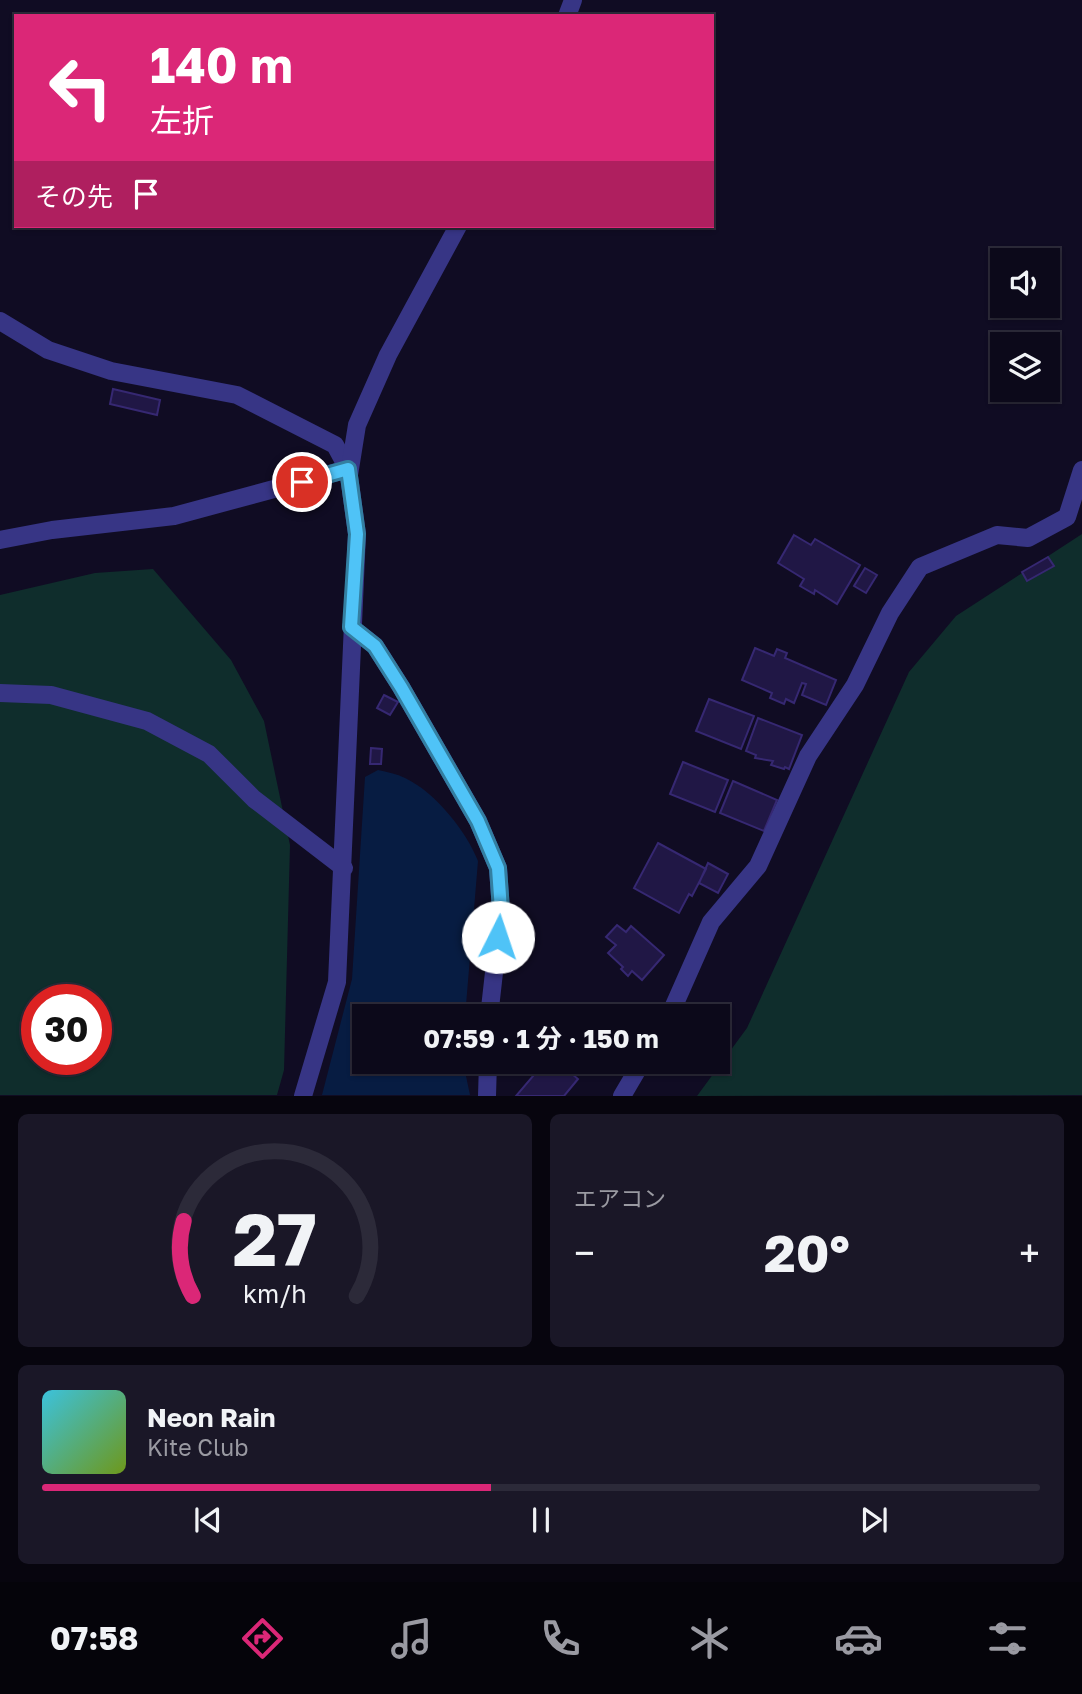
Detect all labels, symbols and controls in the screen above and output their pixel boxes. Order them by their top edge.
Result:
text: 140 m [150,35,293,94]
icon: left [35,42,126,133]
text: 左折 [150,101,214,139]
icon: arrive [127,175,165,213]
text: その先 [35,181,113,212]
map controls [990,248,1060,402]
button: sound [990,248,1060,318]
button: layers [990,332,1060,402]
pin [272,452,332,512]
icon: arrive [283,463,321,501]
position arrow [461,900,535,974]
speed limit sign: 30 [21,984,112,1075]
text: 07:59 · 1 分 · 150 m [423,1023,659,1054]
text: エアコン [574,1184,666,1212]
text: 27 [233,1196,317,1283]
text: 20° [764,1221,850,1283]
text: − [574,1230,595,1275]
text: + [1019,1230,1040,1275]
text: km/h [243,1278,307,1309]
text: Neon Rain [147,1402,276,1433]
text: Kite Club [147,1433,248,1461]
icon: previous [189,1501,227,1539]
icon: pause [522,1501,560,1539]
icon: next [855,1501,893,1539]
icon: directions [238,1614,287,1663]
icon: music [387,1614,436,1663]
icon: phone [536,1614,585,1663]
icon: climate [685,1614,734,1663]
icon: car [834,1614,883,1663]
icon: filters [983,1614,1032,1663]
text: 07:58 [50,1619,138,1657]

